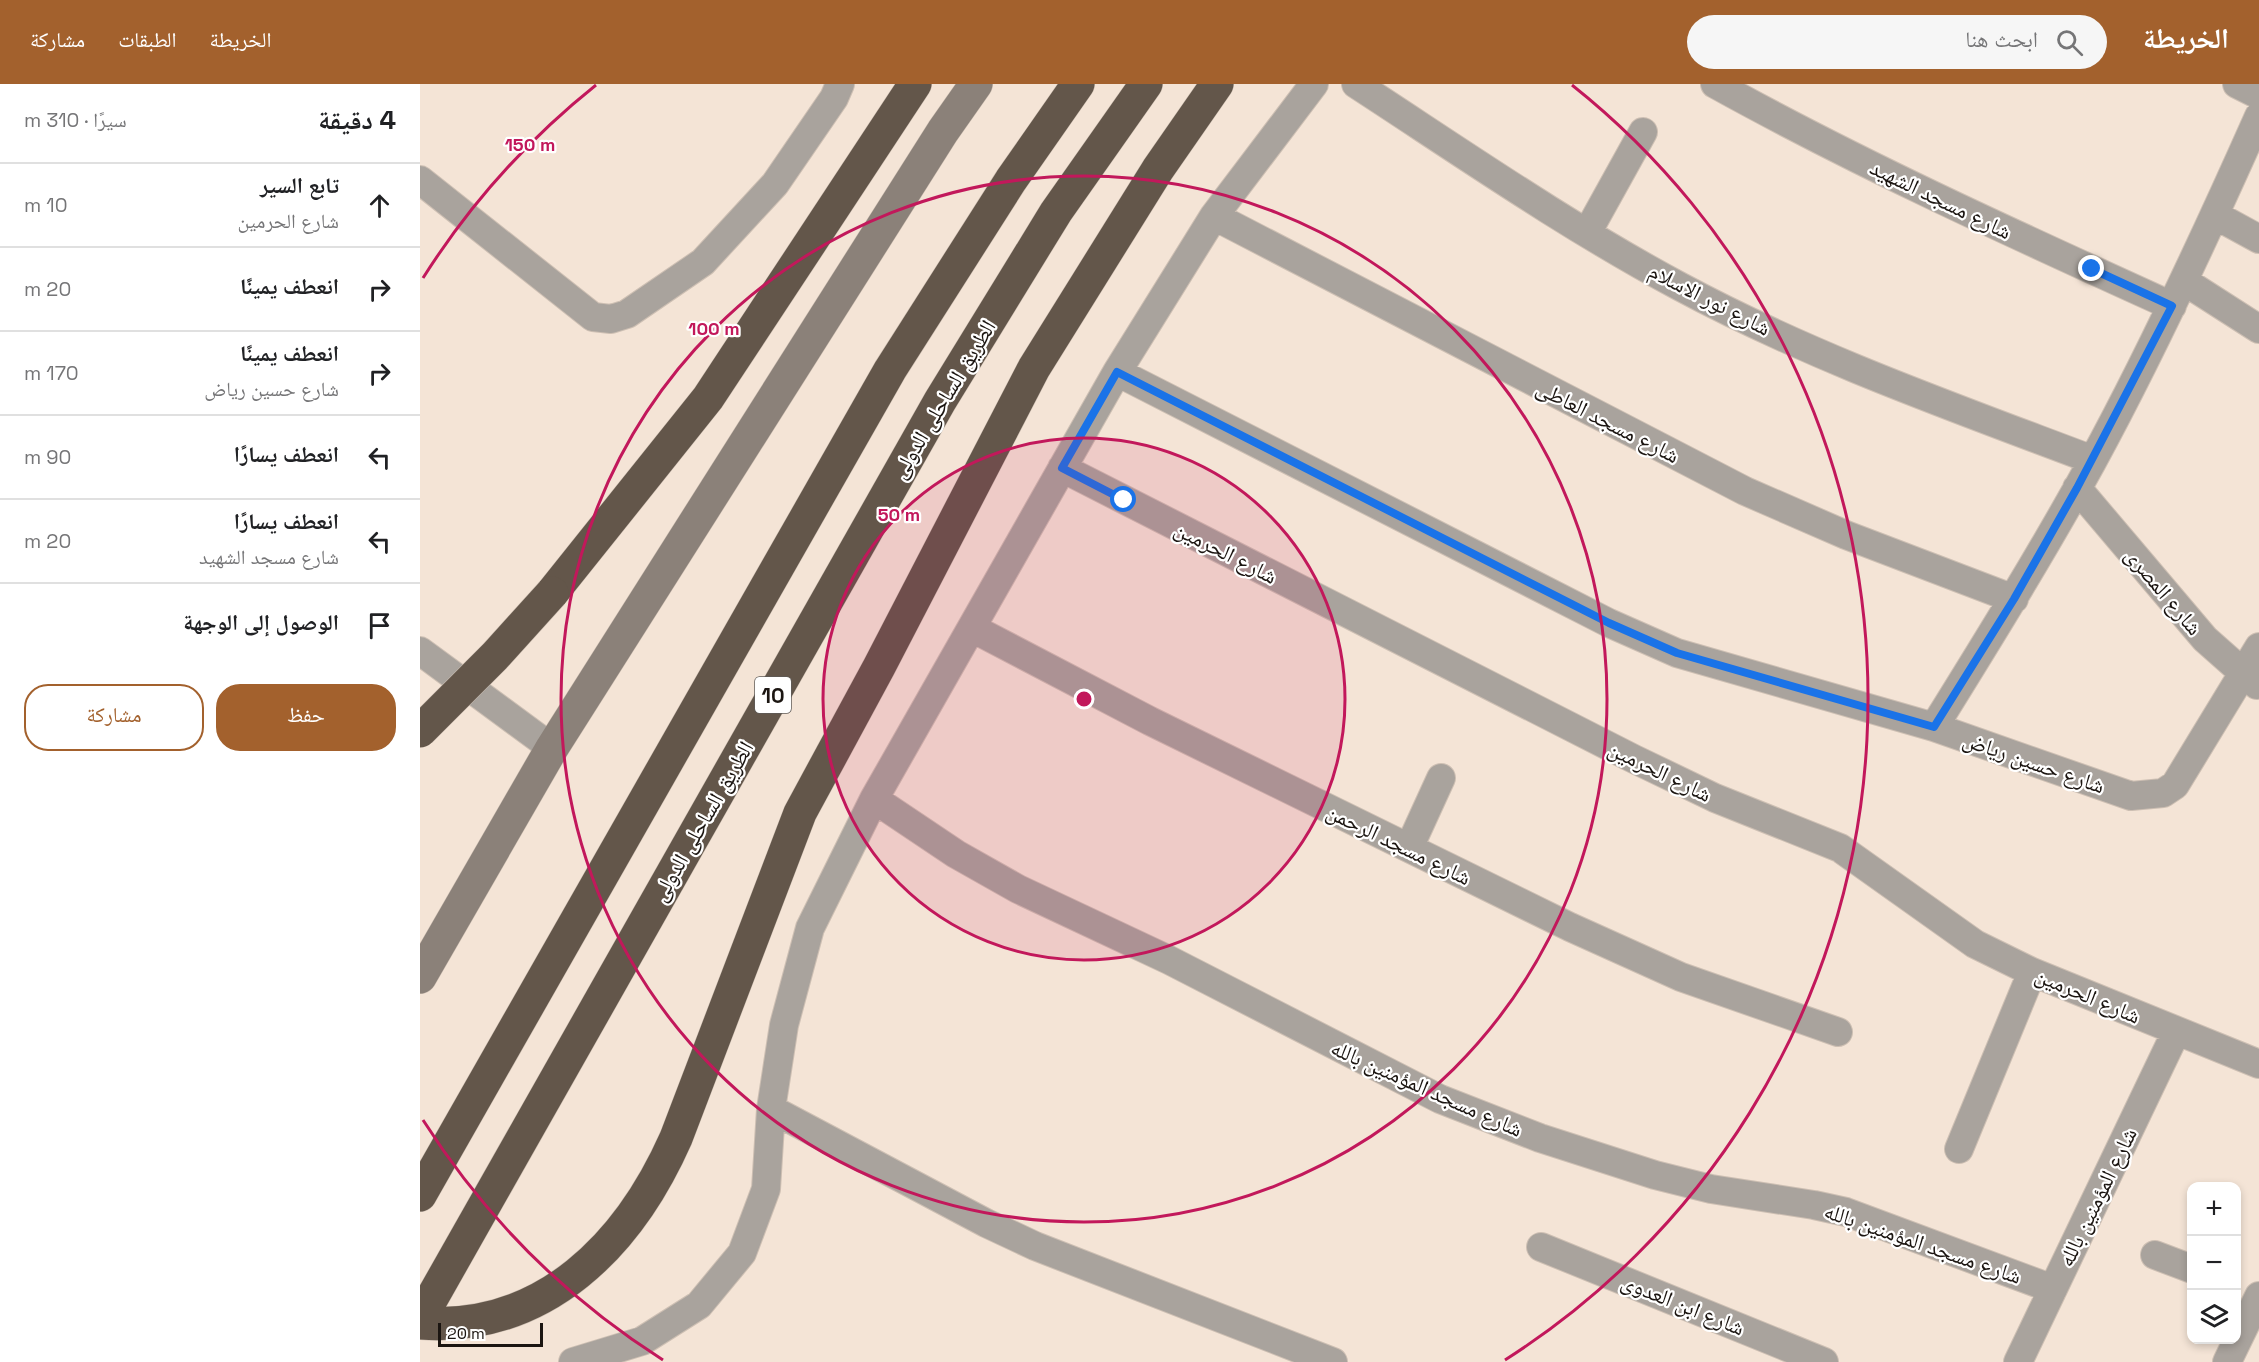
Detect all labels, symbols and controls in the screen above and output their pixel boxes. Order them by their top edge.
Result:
search box [1687,15,2107,69]
text: الخريطة [2143,20,2229,56]
text: ابحث هنا [1965,25,2038,53]
text: مشاركة [30,26,85,53]
text: الطبقات [118,26,177,53]
text: الخريطة [210,26,271,53]
icon: search [2053,26,2086,59]
text: 4 دقيقة [318,103,396,137]
text: سيرًا · 310 m [24,107,127,133]
text: 150 m [505,133,555,156]
street label: شارع مسجد الشهيد [1866,153,2016,245]
text: تابع السير [260,171,339,199]
icon: ahead [363,189,396,222]
text: 10 m [24,192,68,218]
text: شارع الحرمين [237,208,339,234]
route end [2078,255,2104,281]
street label: شارع نور الاسلام [1644,256,1776,343]
text: انعطف يمينًا [240,272,339,300]
icon: right [363,273,396,306]
text: 20 m [24,276,71,302]
street label: الطريق الساحلى الدولى [885,314,1001,484]
text: 100 m [688,317,740,340]
text: انعطف يمينًا [240,339,339,367]
icon: right [363,357,396,390]
text: 170 m [24,360,79,386]
street label: شارع مسجد العاطى [1532,373,1684,469]
text: شارع حسين رياض [204,376,339,402]
text: انعطف يسارًا [234,440,339,468]
icon: left [363,441,396,474]
text: 90 m [24,444,71,470]
route start [1110,486,1136,512]
text: 50 m [878,503,920,526]
text: انعطف يسارًا [234,507,339,535]
street label: شارع الحرمين [1170,514,1282,590]
icon: left [363,525,396,558]
text: 20 m [24,528,71,554]
street label: شارع المصرى [2119,541,2209,641]
text: شارع مسجد الشهيد [199,544,339,570]
text: الوصول إلى الوجهة [183,608,339,636]
icon: arrive [363,609,396,642]
road number: 10 [755,677,791,713]
button: مشاركة [24,684,204,751]
button: حفظ [216,684,396,751]
centre of rings [1074,689,1094,709]
street label: شارع حسين رياض [1959,725,2109,799]
street label: شارع الحرمين [1604,734,1716,808]
street label: الطريق الساحلى الدولى [645,736,759,906]
street label: شارع مسجد الرحمن [1322,797,1476,891]
street label: شارع الحرمين [2031,960,2145,1030]
street label: شارع مسجد المؤمنين بالله [1327,1033,1527,1143]
street label: شارع المؤمنين بالله [2051,1123,2143,1271]
map controls [2187,1182,2241,1344]
button: + [2187,1182,2241,1236]
street label: شارع مسجد المؤمنين بالله [1821,1196,2025,1290]
button: − [2187,1236,2241,1290]
street label: شارع ابن العدوى [1617,1267,1749,1341]
button: layers [2187,1290,2241,1344]
scale bar [438,1320,543,1348]
text: 20 m [447,1323,485,1344]

